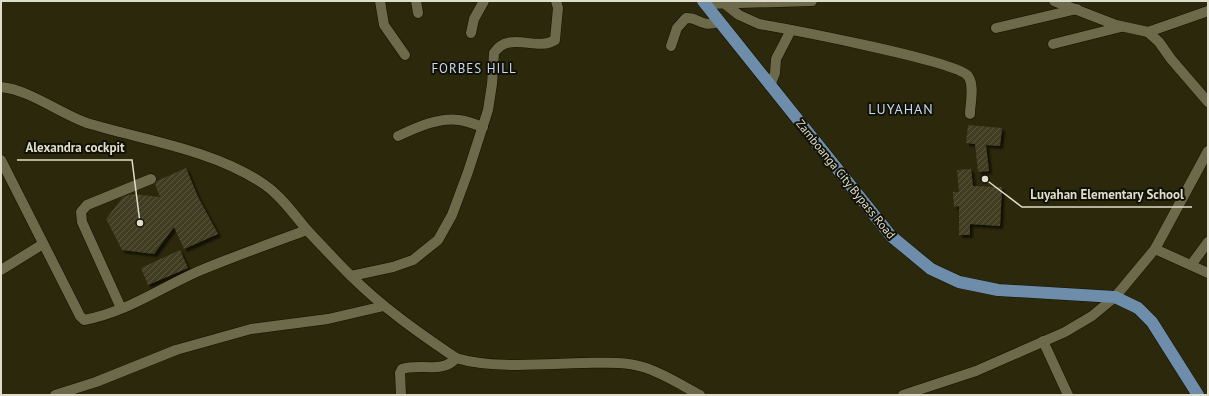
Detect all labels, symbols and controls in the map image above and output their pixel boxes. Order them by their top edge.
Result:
district label: FORBES HILL [431,60,517,77]
district label: LUYAHAN [868,100,934,118]
street label: Zamboanga City Bypass Road [793,116,899,242]
callout: Alexandra cockpit [17,135,132,160]
text: Alexandra cockpit [25,139,125,156]
callout: Luyahan Elementary School [1022,182,1192,207]
text: Luyahan Elementary School [1030,186,1184,203]

